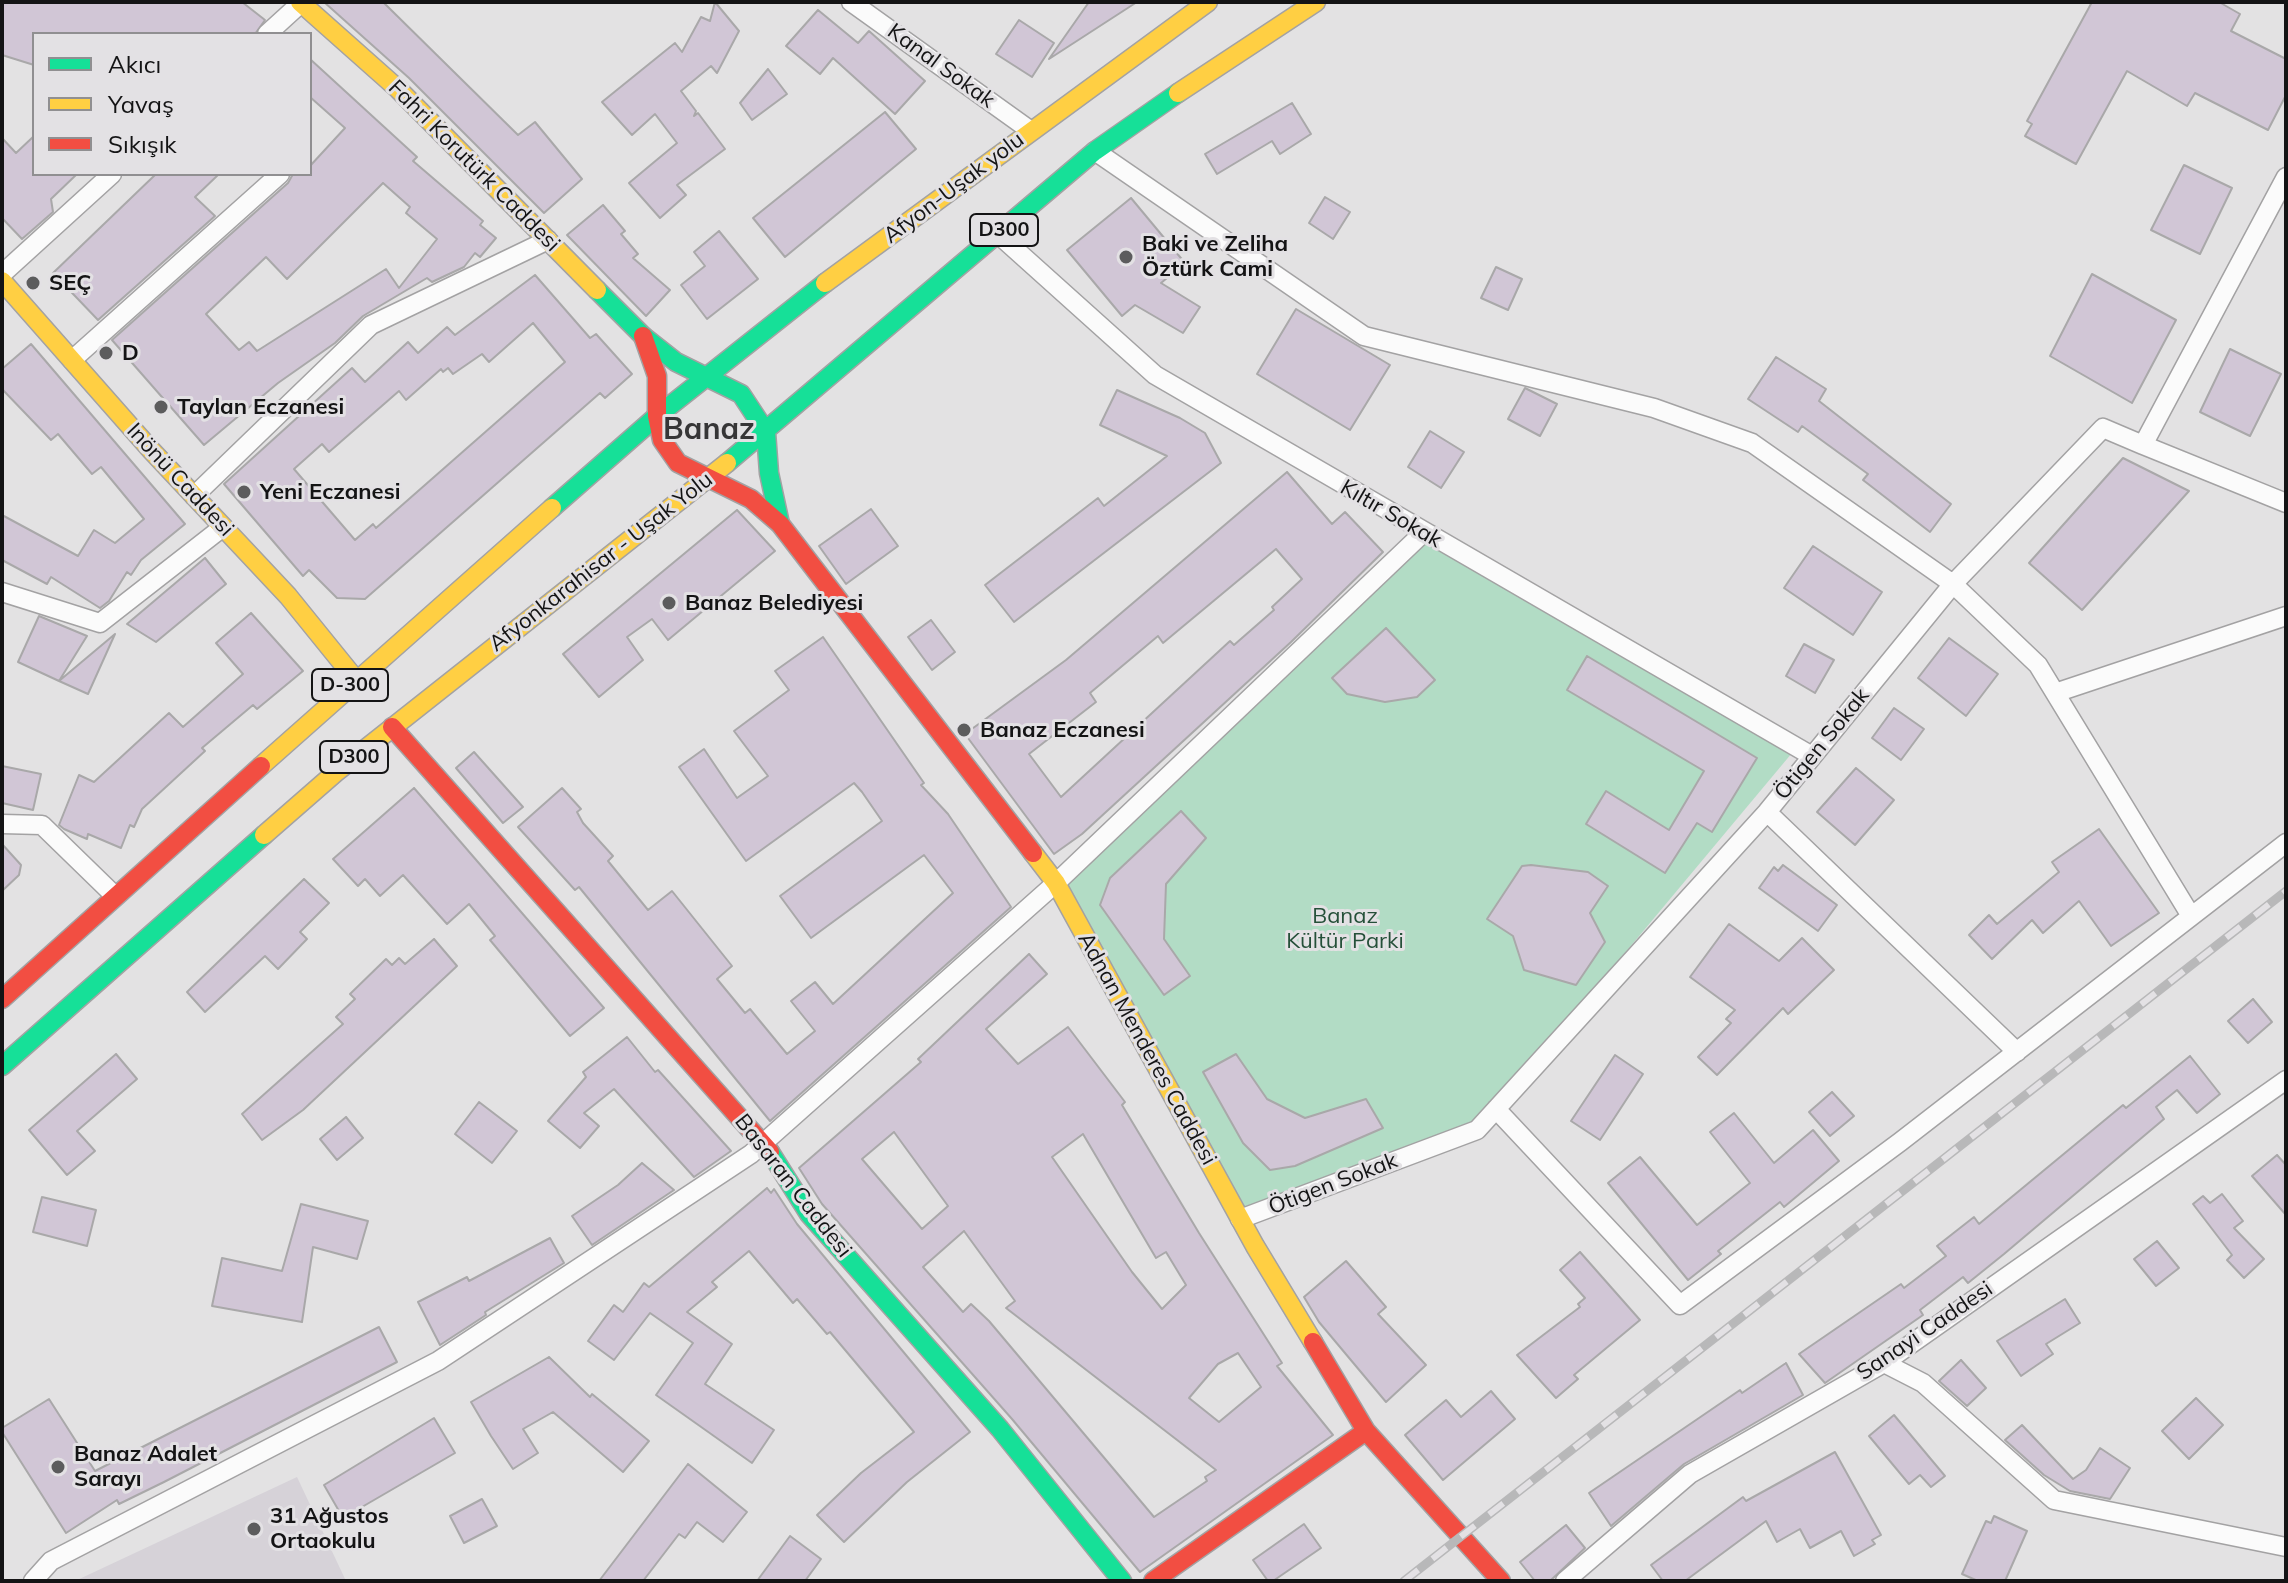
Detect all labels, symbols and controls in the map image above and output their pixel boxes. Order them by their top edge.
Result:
street label: Kanal Sokak [882,18,1000,114]
legend [32,32,312,176]
text: Akıcı [108,49,161,79]
street label: Fahri Korutürk Caddesi [383,75,565,257]
text: Yavaş [108,89,174,119]
street label: Afyon-Uşak yolu [879,127,1029,249]
text: Sıkışık [108,129,177,159]
road number: D300 [970,214,1038,246]
place label: Baki ve Zeliha Öztürk Cami [1142,231,1288,282]
marker: Baki ve Zeliha Öztürk Cami [1117,248,1135,266]
place label: SEÇ [49,270,91,296]
marker: SEÇ [24,274,42,292]
place label: D [122,340,139,366]
marker: D [97,344,115,362]
place label: Taylan Eczanesi [177,394,344,420]
marker: Taylan Eczanesi [152,398,170,416]
district label: Banaz [663,412,755,448]
street label: Inönü Caddesi [121,418,239,542]
street label: Afyonkarahisar - Uşak Yolu [484,467,718,657]
street label: Kıltır Sokak [1335,474,1447,554]
place label: Yeni Eczanesi [260,479,400,505]
marker: Yeni Eczanesi [235,483,253,501]
place label: Banaz Belediyesi [685,590,863,616]
marker: Banaz Belediyesi [660,594,678,612]
road number: D-300 [312,669,388,701]
street label: Ötigen Sokak [1769,683,1875,805]
place label: Banaz Eczanesi [980,717,1145,743]
marker: Banaz Eczanesi [955,721,973,739]
road number: D300 [320,741,388,773]
park label: Banaz Kültür Parki [1286,903,1404,954]
street label: Adnan Menderes Caddesi [1072,928,1222,1170]
street label: Basaran Caddesi [729,1109,857,1263]
street label: Ötigen Sokak [1265,1147,1401,1221]
street label: Sanayi Caddesi [1852,1276,1998,1386]
place label: Banaz Adalet Sarayı [74,1441,217,1492]
marker: Banaz Adalet Sarayı [49,1458,67,1476]
place label: 31 Ağustos Ortaokulu [270,1503,389,1554]
marker: 31 Ağustos Ortaokulu [245,1520,263,1538]

